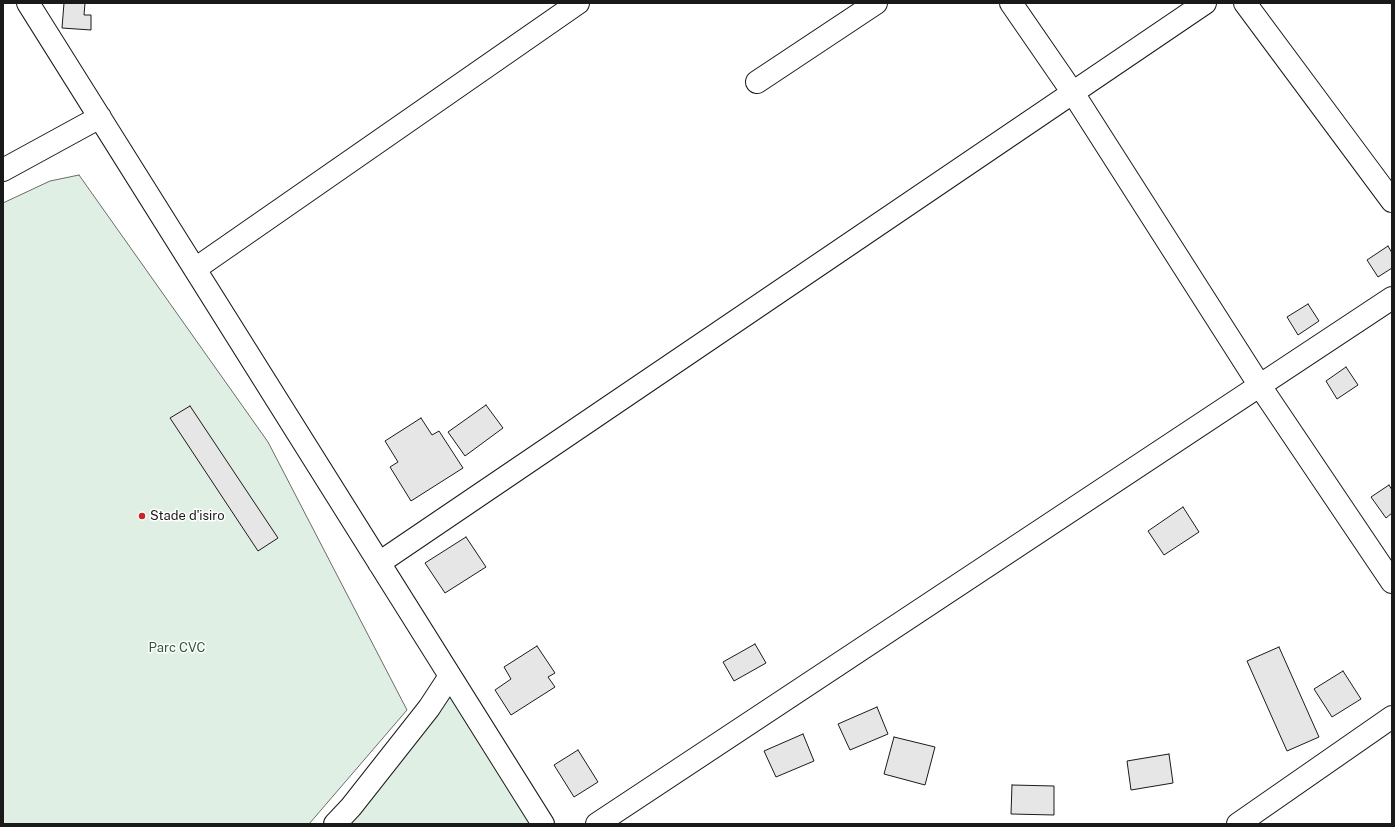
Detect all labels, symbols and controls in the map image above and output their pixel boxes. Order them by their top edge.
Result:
place label: Stade d'isiro [150,508,225,524]
marker: Stade d'isiro [137,511,147,521]
park label: Parc CVC [149,640,205,656]

